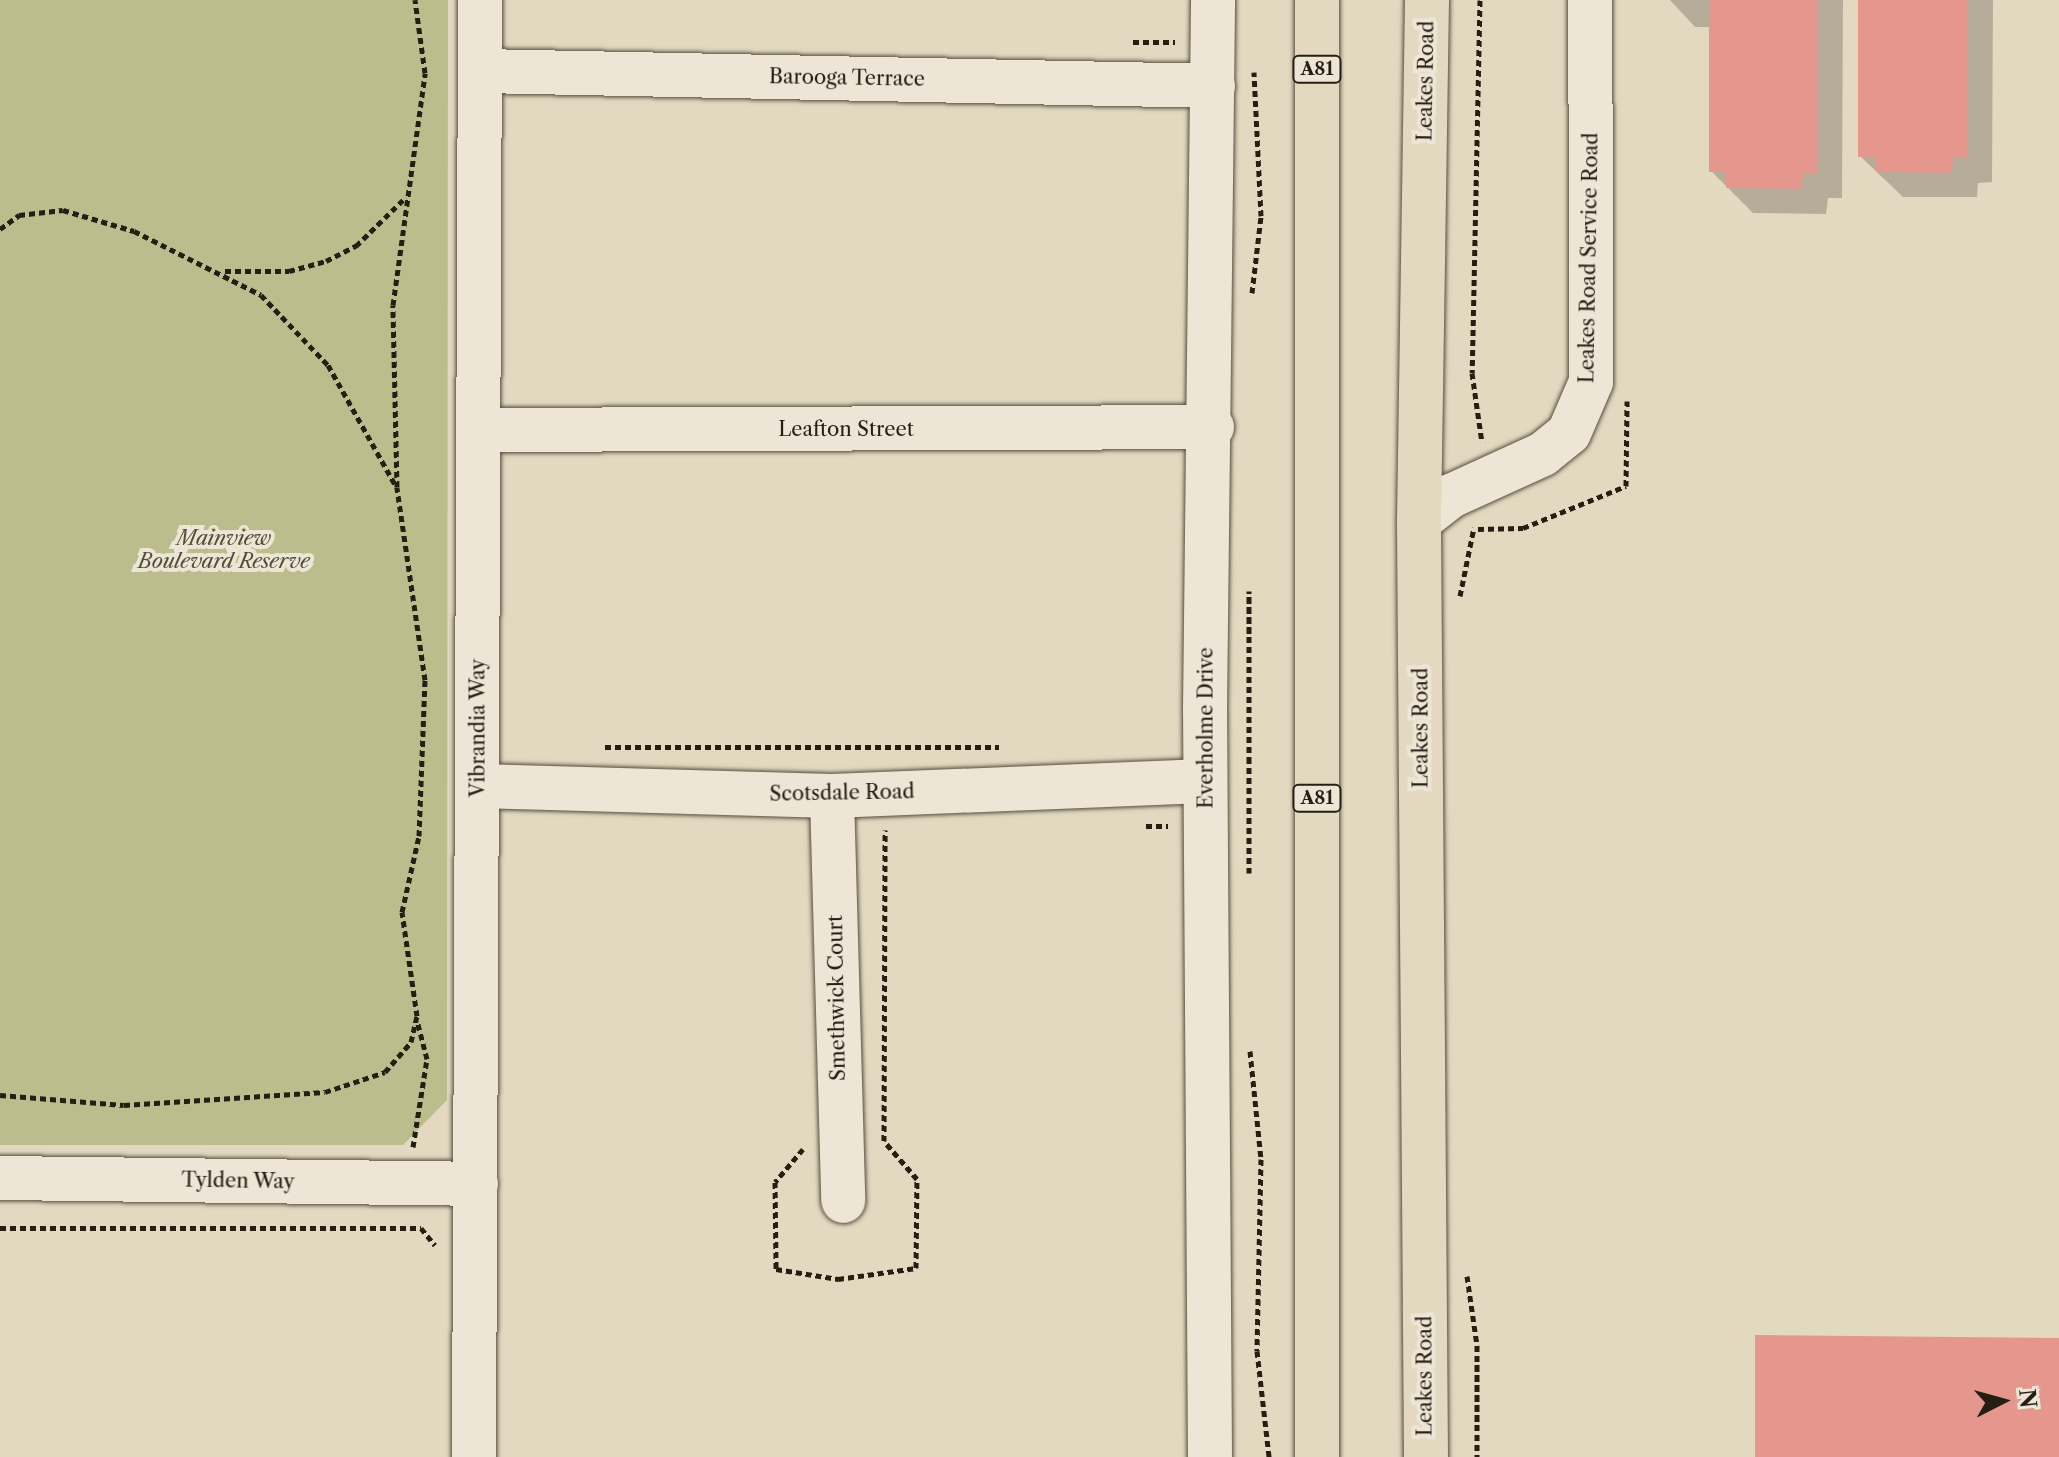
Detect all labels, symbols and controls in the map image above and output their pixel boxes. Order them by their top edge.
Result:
street label: Leakes Road [1413,21,1439,141]
road number: A81 [1291,55,1343,83]
street label: Barooga Terrace [768,65,926,91]
street label: Leakes Road Service Road [1575,132,1603,384]
street label: Leafton Street [778,417,914,441]
park label: Mainview Boulevard Reserve [138,527,310,574]
street label: Everholme Drive [1194,647,1218,809]
street label: Vibrandia Way [466,658,490,798]
street label: Leakes Road [1409,668,1433,788]
street label: Scotsdale Road [769,780,915,806]
road number: A81 [1291,784,1343,812]
street label: Smethwick Court [824,915,850,1081]
street label: Tylden Way [181,1168,295,1194]
street label: Leakes Road [1413,1316,1437,1436]
north arrow [1963,1361,2043,1441]
text: N [2013,1388,2042,1409]

